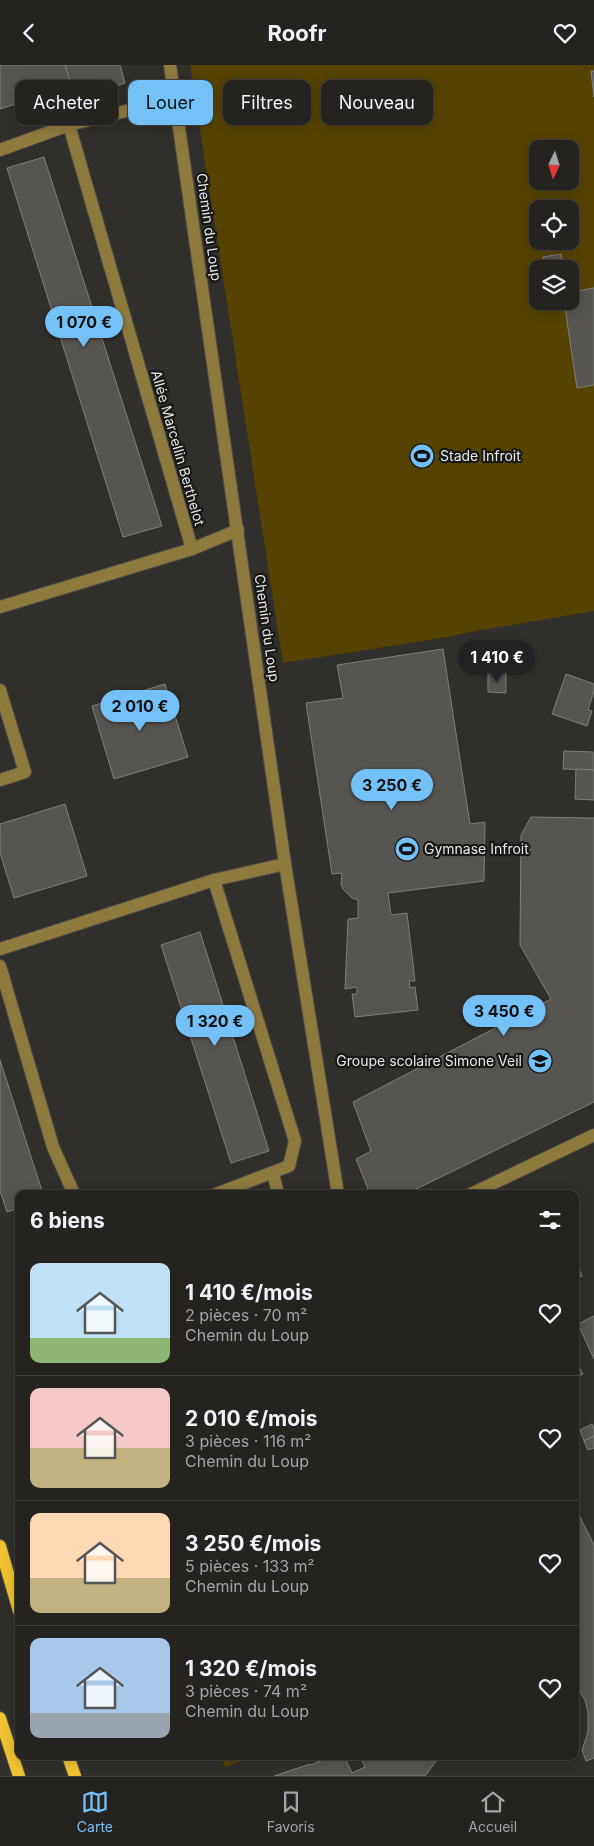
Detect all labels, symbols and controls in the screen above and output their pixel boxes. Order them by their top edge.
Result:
icon: back [15,19,43,47]
icon: heart [551,19,579,47]
text: Roofr [268,20,326,46]
chip: Acheter [15,80,118,125]
chip: Louer [128,80,213,125]
chip: Filtres [223,80,311,125]
chip: Nouveau [321,80,433,125]
north arrow [529,140,579,190]
map controls [529,140,579,310]
street label: Chemin du Loup [194,172,225,282]
button: locate [529,200,579,250]
button: layers [529,260,579,310]
pin: 1 070 € [38,305,130,348]
text: 1 070 € [56,312,112,332]
street label: Allée Marcellin Berthelot [148,368,209,528]
sports icon: Stade Infroit [409,443,435,469]
place label: Stade Infroit [440,447,521,464]
street label: Chemin du Loup [252,573,283,683]
pin: 1 410 € [451,641,543,683]
text: 1 410 € [470,647,524,667]
pin: 2 010 € [94,689,186,732]
text: 2 010 € [111,696,169,716]
pin: 3 250 € [346,769,438,811]
text: 3 250 € [362,775,422,795]
sports icon: Gymnase Infroit [394,836,420,862]
place label: Gymnase Infroit [424,840,529,857]
pin: 3 450 € [458,995,550,1037]
text: 3 450 € [474,1001,534,1021]
pin: 1 320 € [169,1005,261,1047]
text: 1 320 € [187,1011,243,1031]
school or university icon: Groupe scolaire Simone Veil [527,1048,553,1074]
place label: Groupe scolaire Simone Veil [336,1052,522,1069]
icon: filters [536,1206,564,1234]
text: 6 biens [30,1208,105,1233]
text: 1 410 €/mois [185,1280,313,1305]
icon: home [70,1283,130,1343]
icon: heart [536,1299,564,1327]
text: 2 pièces · 70 m² [185,1305,307,1325]
text: Chemin du Loup [185,1325,309,1345]
text: 2 010 €/mois [185,1406,318,1431]
icon: home [70,1408,130,1468]
icon: heart [536,1424,564,1452]
text: 3 pièces · 116 m² [185,1431,311,1451]
text: Chemin du Loup [185,1451,309,1471]
text: 3 250 €/mois [185,1531,321,1556]
icon: home [70,1533,130,1593]
icon: heart [536,1549,564,1577]
text: 5 pièces · 133 m² [185,1556,315,1576]
text: Chemin du Loup [185,1576,309,1596]
text: 1 320 €/mois [185,1656,317,1681]
icon: home [70,1658,130,1718]
icon: heart [536,1674,564,1702]
text: 3 pièces · 74 m² [185,1681,307,1701]
text: Chemin du Loup [185,1701,309,1721]
tab: Carte [77,1788,113,1835]
tab: Favoris [267,1788,315,1835]
tab: Accueil [468,1788,517,1835]

